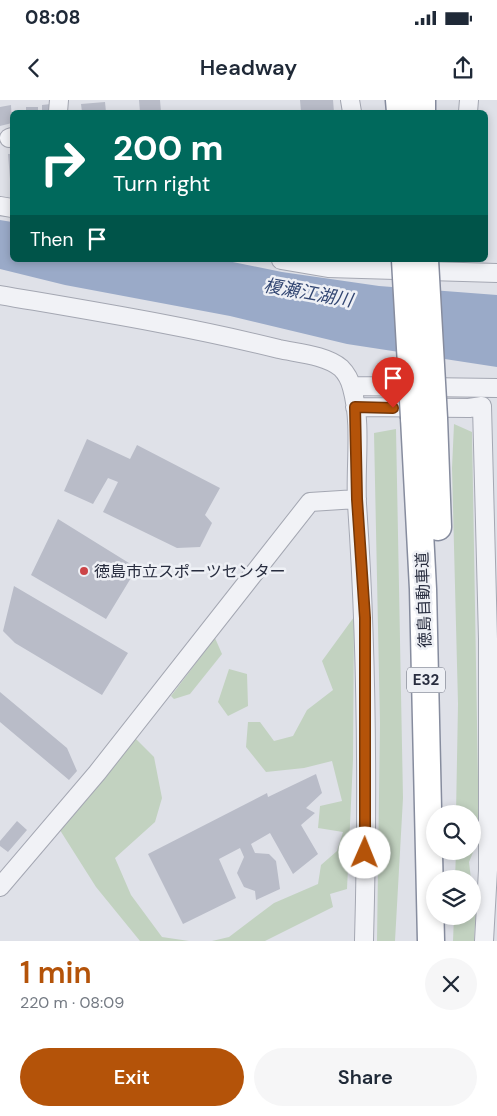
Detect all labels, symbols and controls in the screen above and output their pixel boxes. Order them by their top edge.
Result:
text: 08:08 [25,5,81,30]
text: Headway [200,53,297,82]
icon: back [20,54,48,82]
icon: share [449,54,477,82]
text: 200 m [113,125,224,171]
icon: right [30,130,95,195]
text: Turn right [113,169,210,198]
icon: arrive [83,225,111,253]
text: Then [30,227,73,252]
water label: 榎瀬江湖川 [262,273,356,313]
pin [372,357,414,408]
icon: arrive [379,364,407,392]
street label: 徳島自動車道 [411,552,436,648]
place label: 徳島市立スポーツセンター [94,561,286,582]
marker: 徳島市立スポーツセンター [78,565,90,577]
road number: E32 [407,668,445,692]
map controls [426,805,481,925]
button: search [426,805,481,860]
position arrow [338,826,390,878]
button: layers [426,870,481,925]
text: 1 min [20,953,92,992]
button: close [425,958,477,1010]
text: 220 m · 08:09 [20,992,124,1013]
button: Exit [20,1048,244,1106]
button: Share [254,1048,477,1106]

